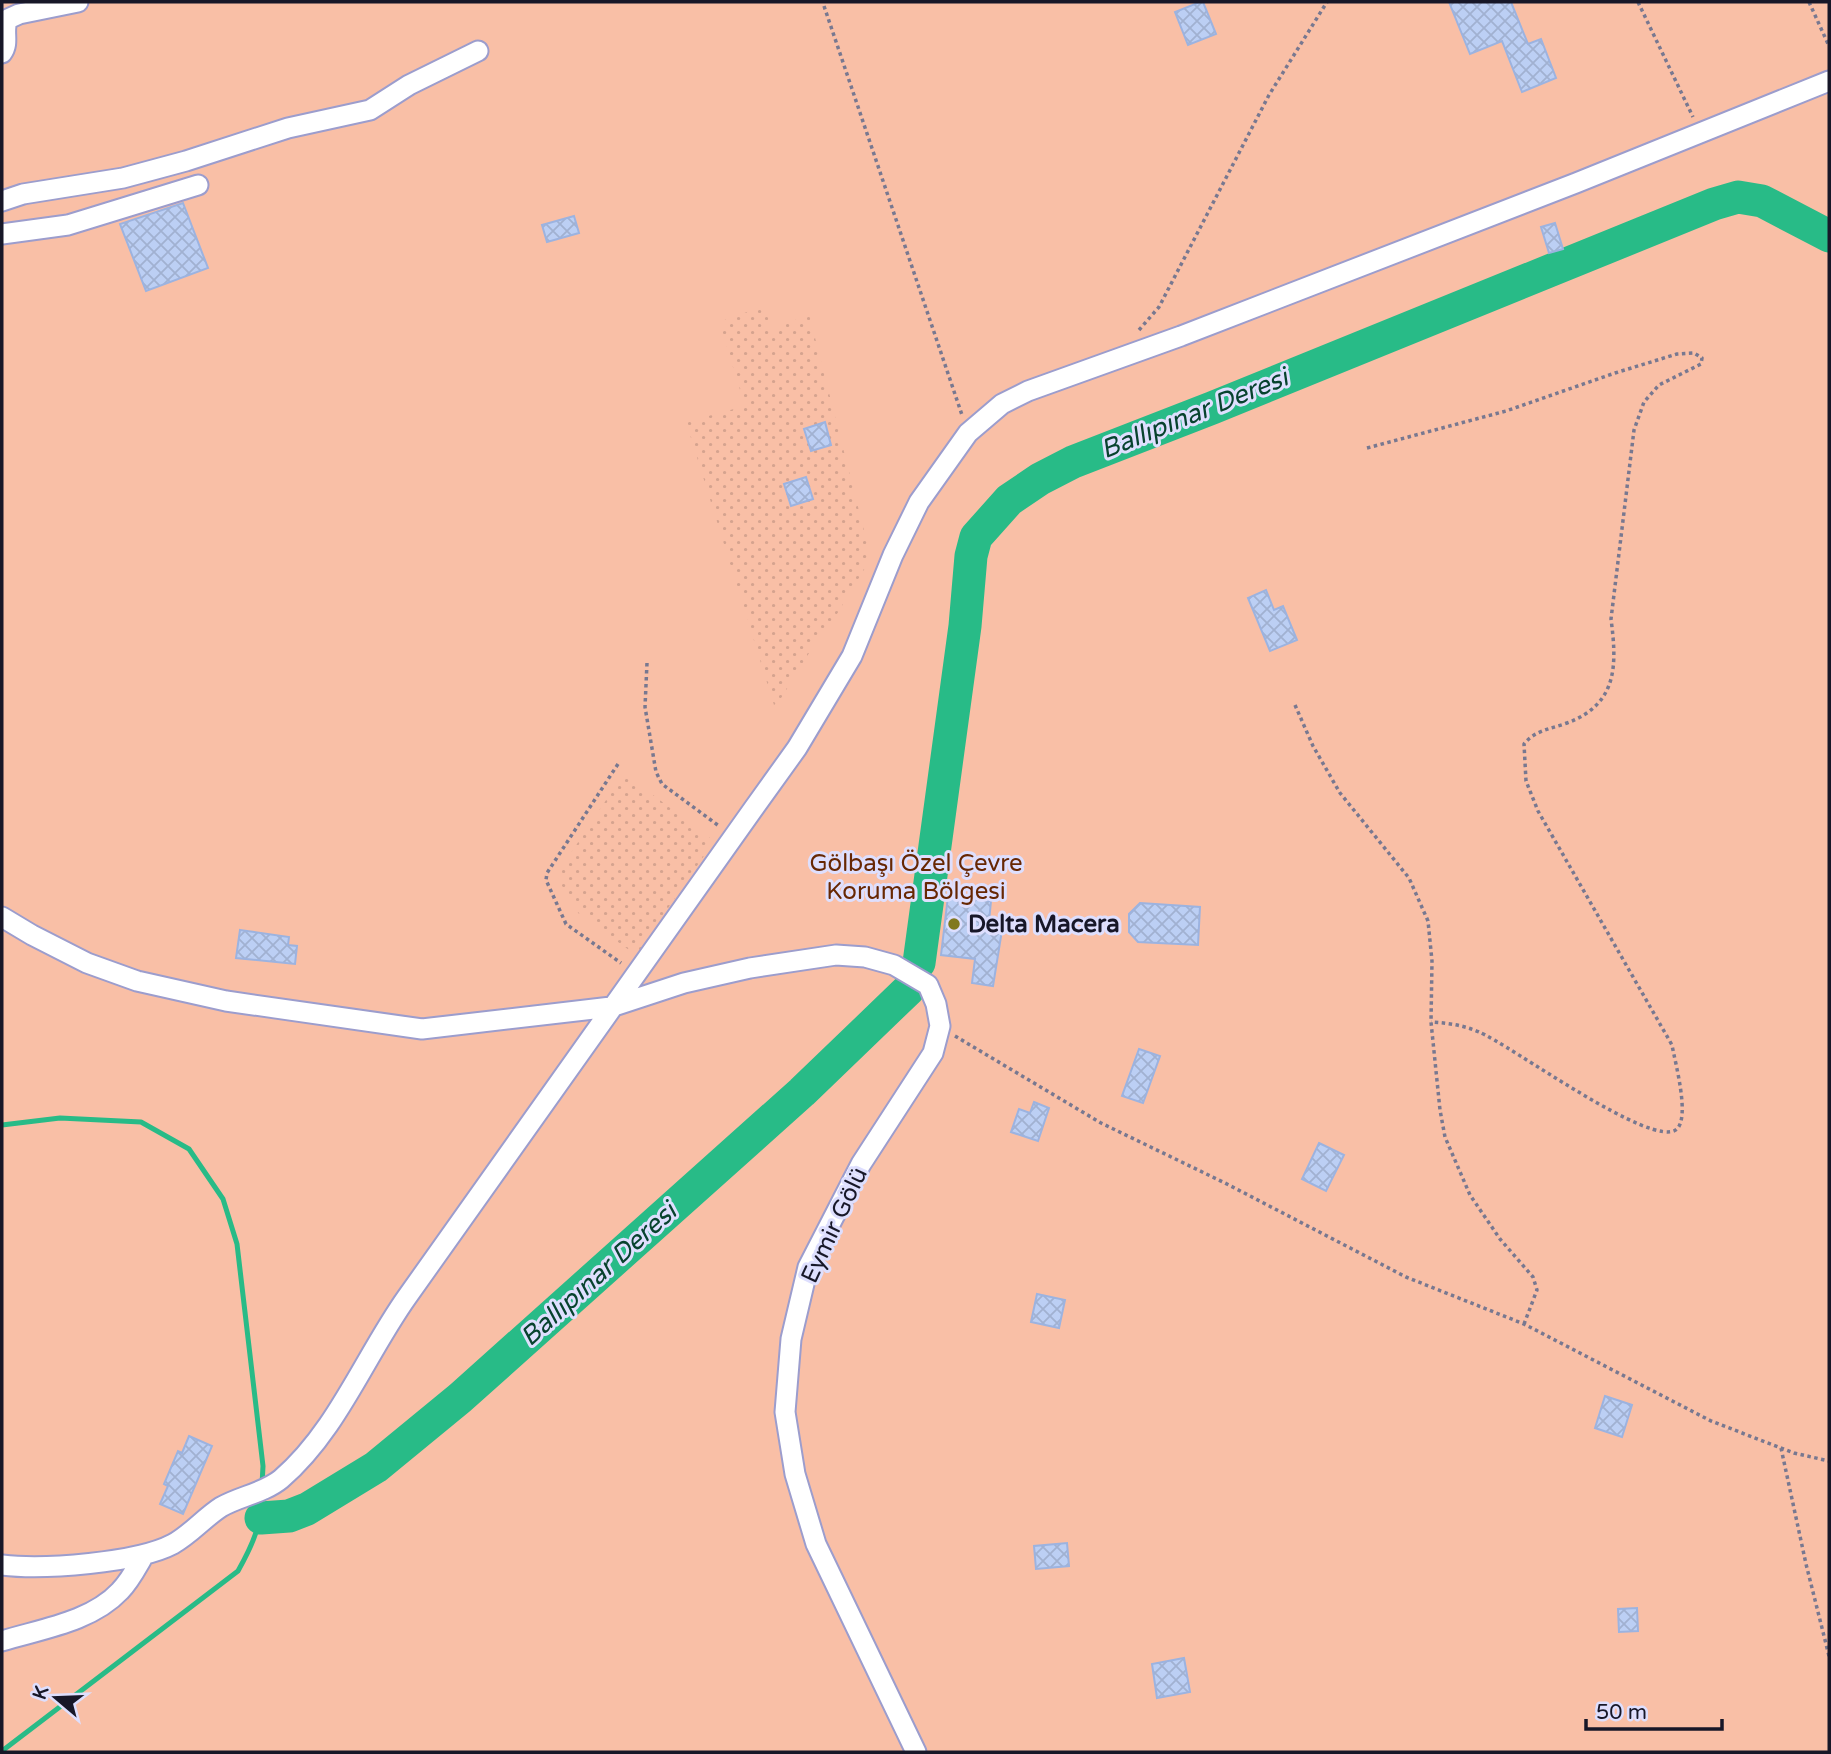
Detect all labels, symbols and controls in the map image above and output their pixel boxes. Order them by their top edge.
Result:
water label: Ballıpınar Deresi [1096,360,1296,465]
park label: Gölbaşı Özel Çevre Koruma Bölgesi [809,849,1023,906]
place label: Delta Macera [968,910,1120,939]
marker: Delta Macera [946,916,962,932]
street label: Eymir Gölü [795,1163,874,1288]
water label: Ballıpınar Deresi [514,1194,685,1353]
north arrow [21,1663,91,1733]
text: K [28,1683,53,1702]
scale bar [1586,1688,1722,1732]
text: 50 m [1596,1700,1647,1725]

